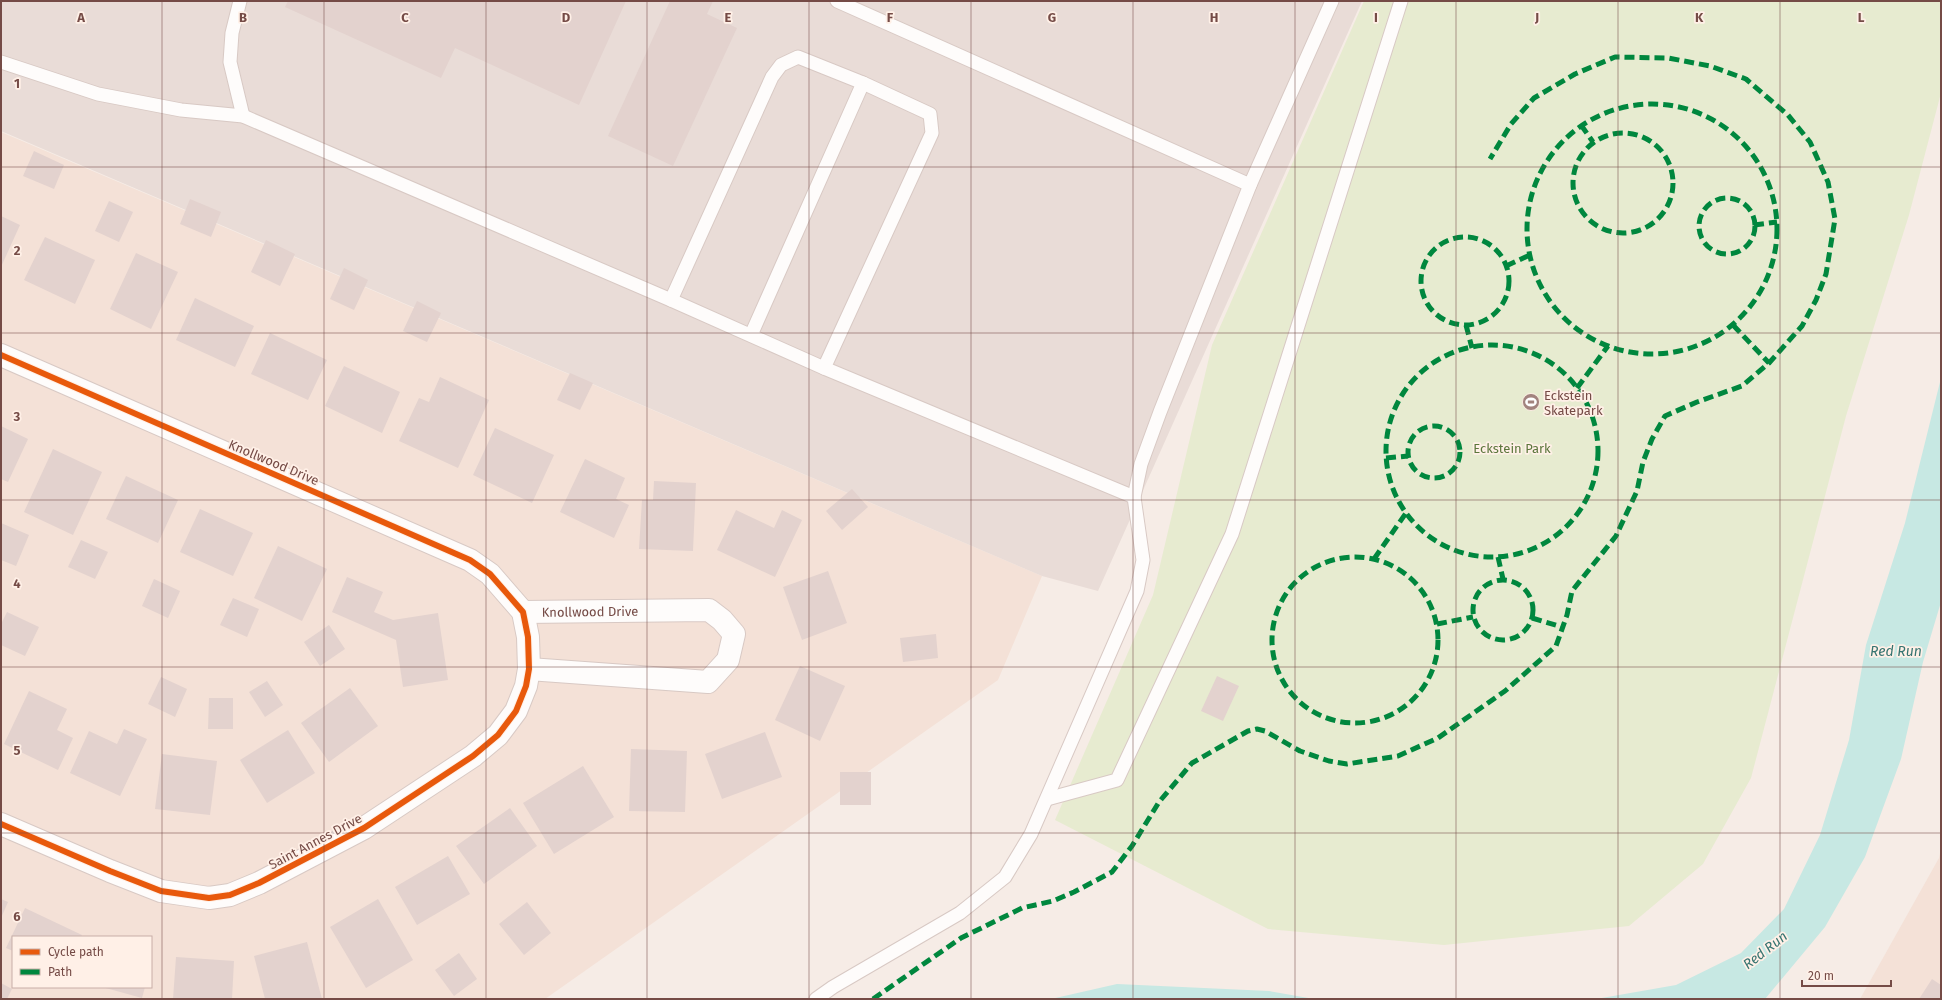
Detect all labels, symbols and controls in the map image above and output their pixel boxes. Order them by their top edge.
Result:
text: A [76,10,85,25]
text: B [239,10,247,25]
text: C [401,10,409,25]
text: D [562,10,571,25]
text: E [725,10,732,25]
text: F [887,10,894,25]
text: G [1048,10,1056,25]
text: H [1210,10,1218,25]
text: I [1374,10,1378,25]
text: J [1534,10,1539,25]
text: K [1695,10,1704,25]
text: L [1858,10,1865,25]
text: 1 [14,76,20,91]
text: 2 [14,243,21,258]
place label: Eckstein Skatepark [1544,388,1603,418]
sports icon: Eckstein Skatepark [1521,392,1541,412]
text: 3 [13,409,21,424]
street label: Knollwood Drive [226,437,321,488]
park label: Eckstein Park [1473,441,1551,456]
text: 4 [13,576,21,591]
street label: Knollwood Drive [542,604,638,620]
water label: Red Run [1870,643,1922,660]
text: 5 [14,743,21,758]
street label: Saint Annes Drive [266,811,364,872]
text: 6 [13,909,21,924]
water label: Red Run [1740,928,1791,973]
legend [12,936,152,988]
text: Cycle path [48,945,104,959]
scale bar [1802,962,1891,988]
text: Path [48,965,72,979]
text: 20 m [1808,969,1834,983]

